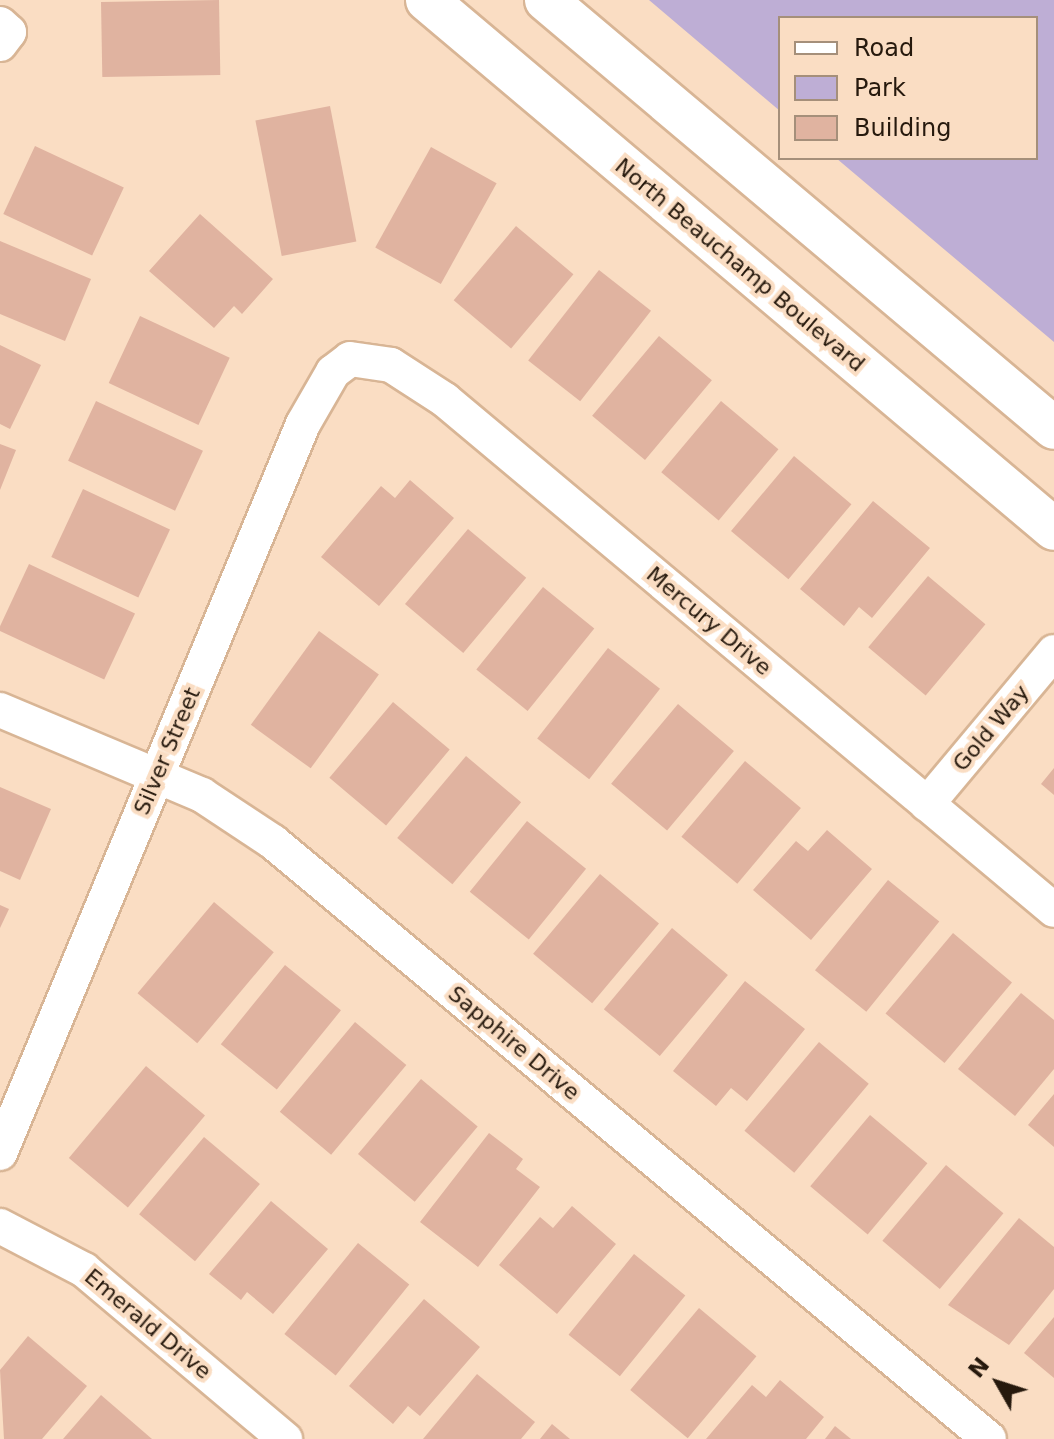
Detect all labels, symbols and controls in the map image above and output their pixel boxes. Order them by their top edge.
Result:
legend [778,16,1038,160]
text: Road [854,34,914,62]
text: Park [854,74,906,102]
text: Building [854,114,951,142]
street label: North Beauchamp Boulevard [610,153,870,377]
street label: Mercury Drive [641,561,777,681]
street label: Gold Way [947,680,1035,776]
street label: Silver Street [128,683,206,819]
street label: Sapphire Drive [443,980,585,1106]
street label: Emerald Drive [79,1263,217,1385]
north arrow [958,1343,1038,1423]
text: N [963,1353,994,1383]

